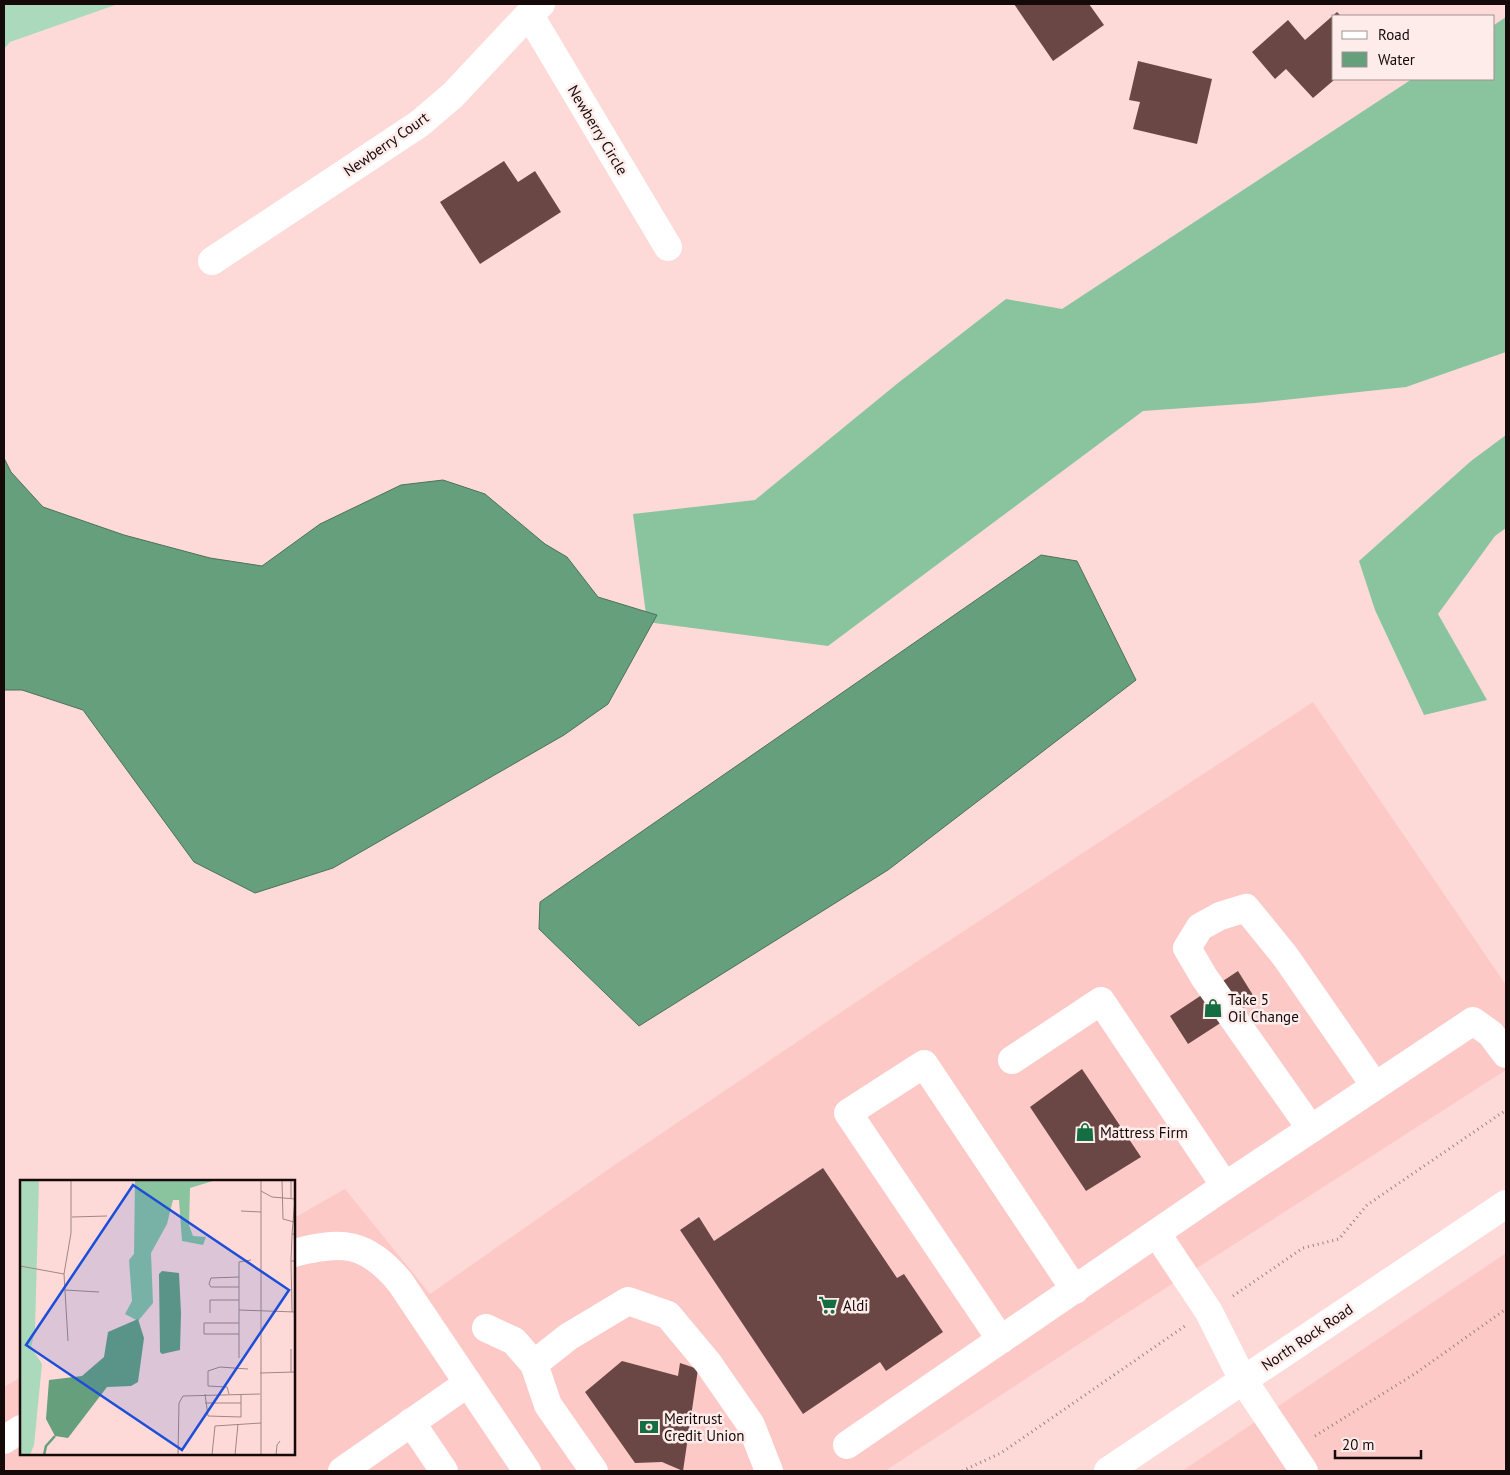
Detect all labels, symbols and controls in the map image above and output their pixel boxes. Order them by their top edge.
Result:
legend [1332,15,1495,80]
text: Road [1378,25,1410,44]
text: Water [1378,50,1415,69]
street label: Newberry Circle [564,82,632,178]
street label: Newberry Court [340,108,432,180]
place label: Take 5 Oil Change [1228,990,1299,1026]
shop icon: Take 5 Oil Change [1202,997,1224,1019]
shop icon: Mattress Firm [1074,1121,1096,1143]
place label: Mattress Firm [1100,1123,1188,1142]
inset map [20,1180,295,1455]
supermarket icon: Aldi [817,1294,839,1316]
place label: Aldi [843,1296,868,1315]
street label: North Rock Road [1258,1299,1356,1375]
place label: Meritrust Credit Union [664,1409,744,1445]
bank icon: Meritrust Credit Union [638,1416,660,1438]
scale bar [1335,1428,1421,1460]
text: 20 m [1342,1435,1375,1454]

